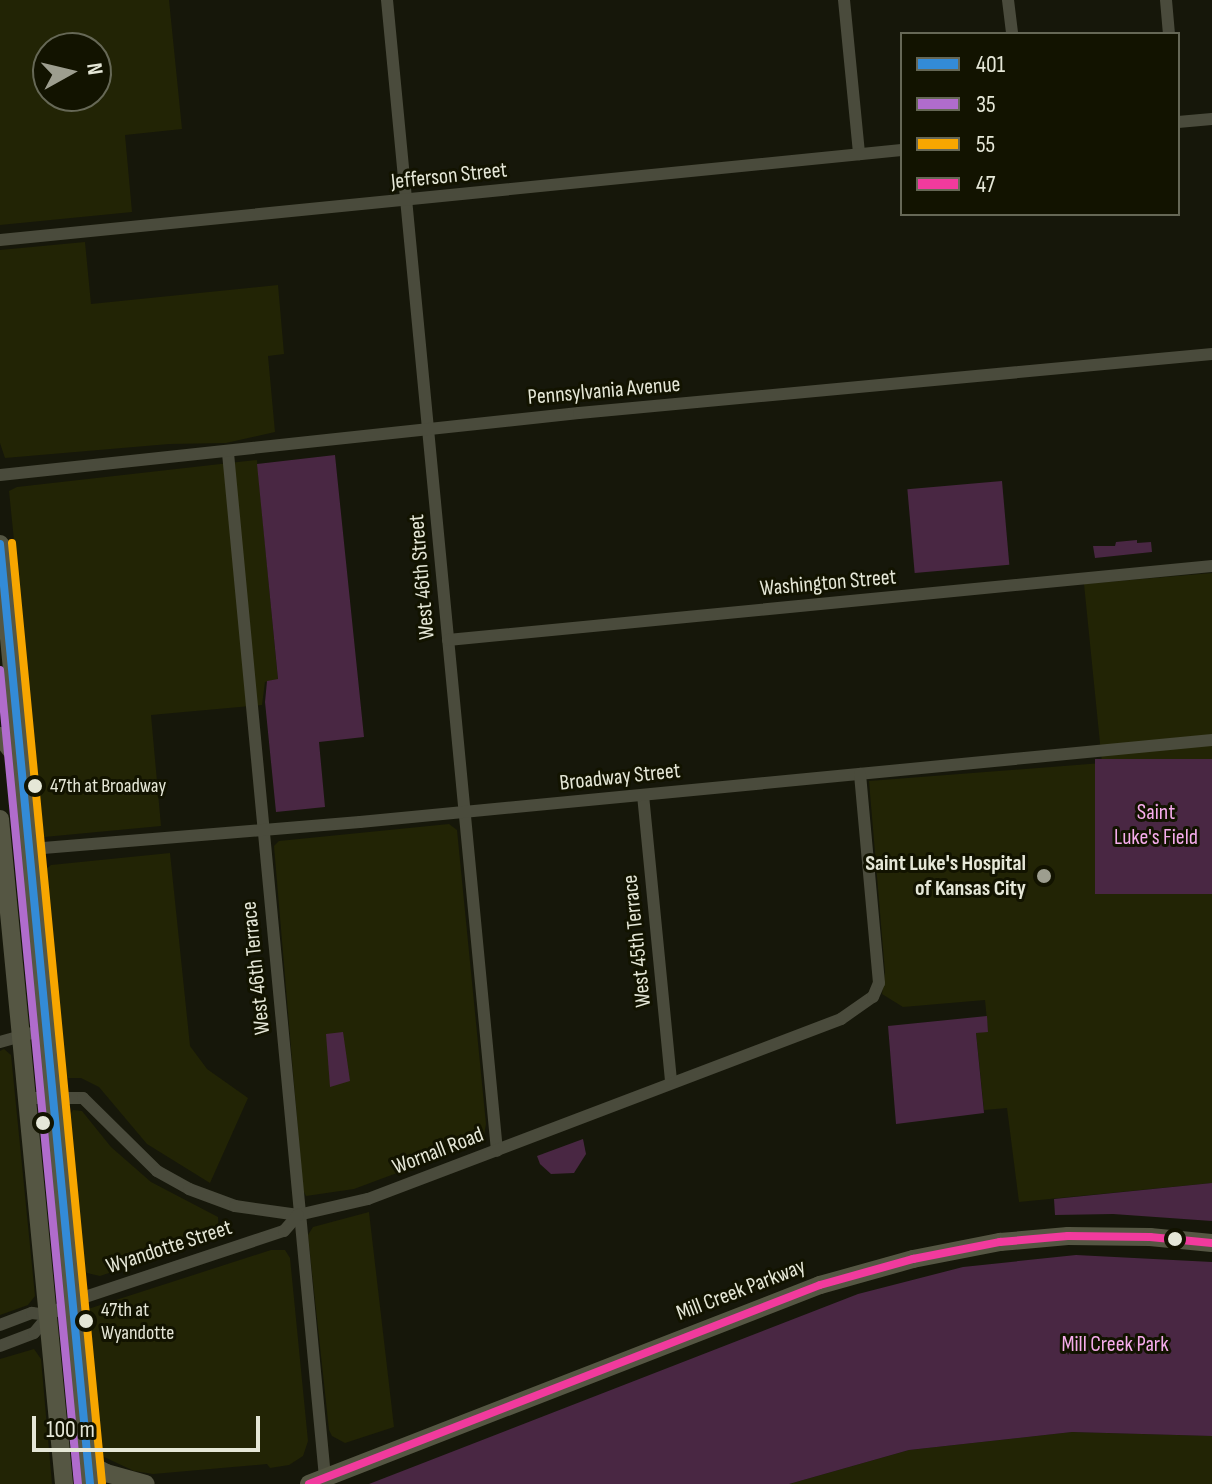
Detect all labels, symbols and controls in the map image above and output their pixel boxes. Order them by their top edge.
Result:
north arrow [32,32,112,112]
legend [900,32,1180,216]
text: 401 [976,50,1005,79]
text: N [80,61,108,77]
text: 35 [976,90,996,119]
text: 55 [976,130,995,159]
street label: Jefferson Street [390,157,508,195]
text: 47 [976,170,995,199]
street label: Pennsylvania Avenue [526,371,682,411]
street label: West 46th Street [403,513,441,641]
street label: Washington Street [759,564,897,602]
street label: Broadway Street [558,758,682,796]
place label: 47th at Broadway [50,774,166,798]
marker: 47th at Broadway [27,778,43,794]
park label: Saint Luke's Field [1114,799,1198,850]
place label: Saint Luke's Hospital of Kansas City [865,850,1026,902]
marker: Saint Luke's Hospital of Kansas City [1033,865,1055,887]
street label: West 45th Terrace [617,873,657,1009]
street label: West 46th Terrace [236,900,276,1036]
unlabelled marker [35,1115,51,1131]
street label: Wornall Road [389,1122,487,1180]
street label: Wyandotte Street [103,1214,235,1280]
unlabelled marker [1167,1231,1183,1247]
street label: Mill Creek Parkway [673,1253,809,1327]
place label: 47th at Wyandotte [101,1298,174,1345]
marker: 47th at Wyandotte [78,1313,94,1329]
park label: Mill Creek Park [1061,1332,1169,1358]
scale bar [36,1400,264,1450]
text: 100 m [46,1415,95,1444]

